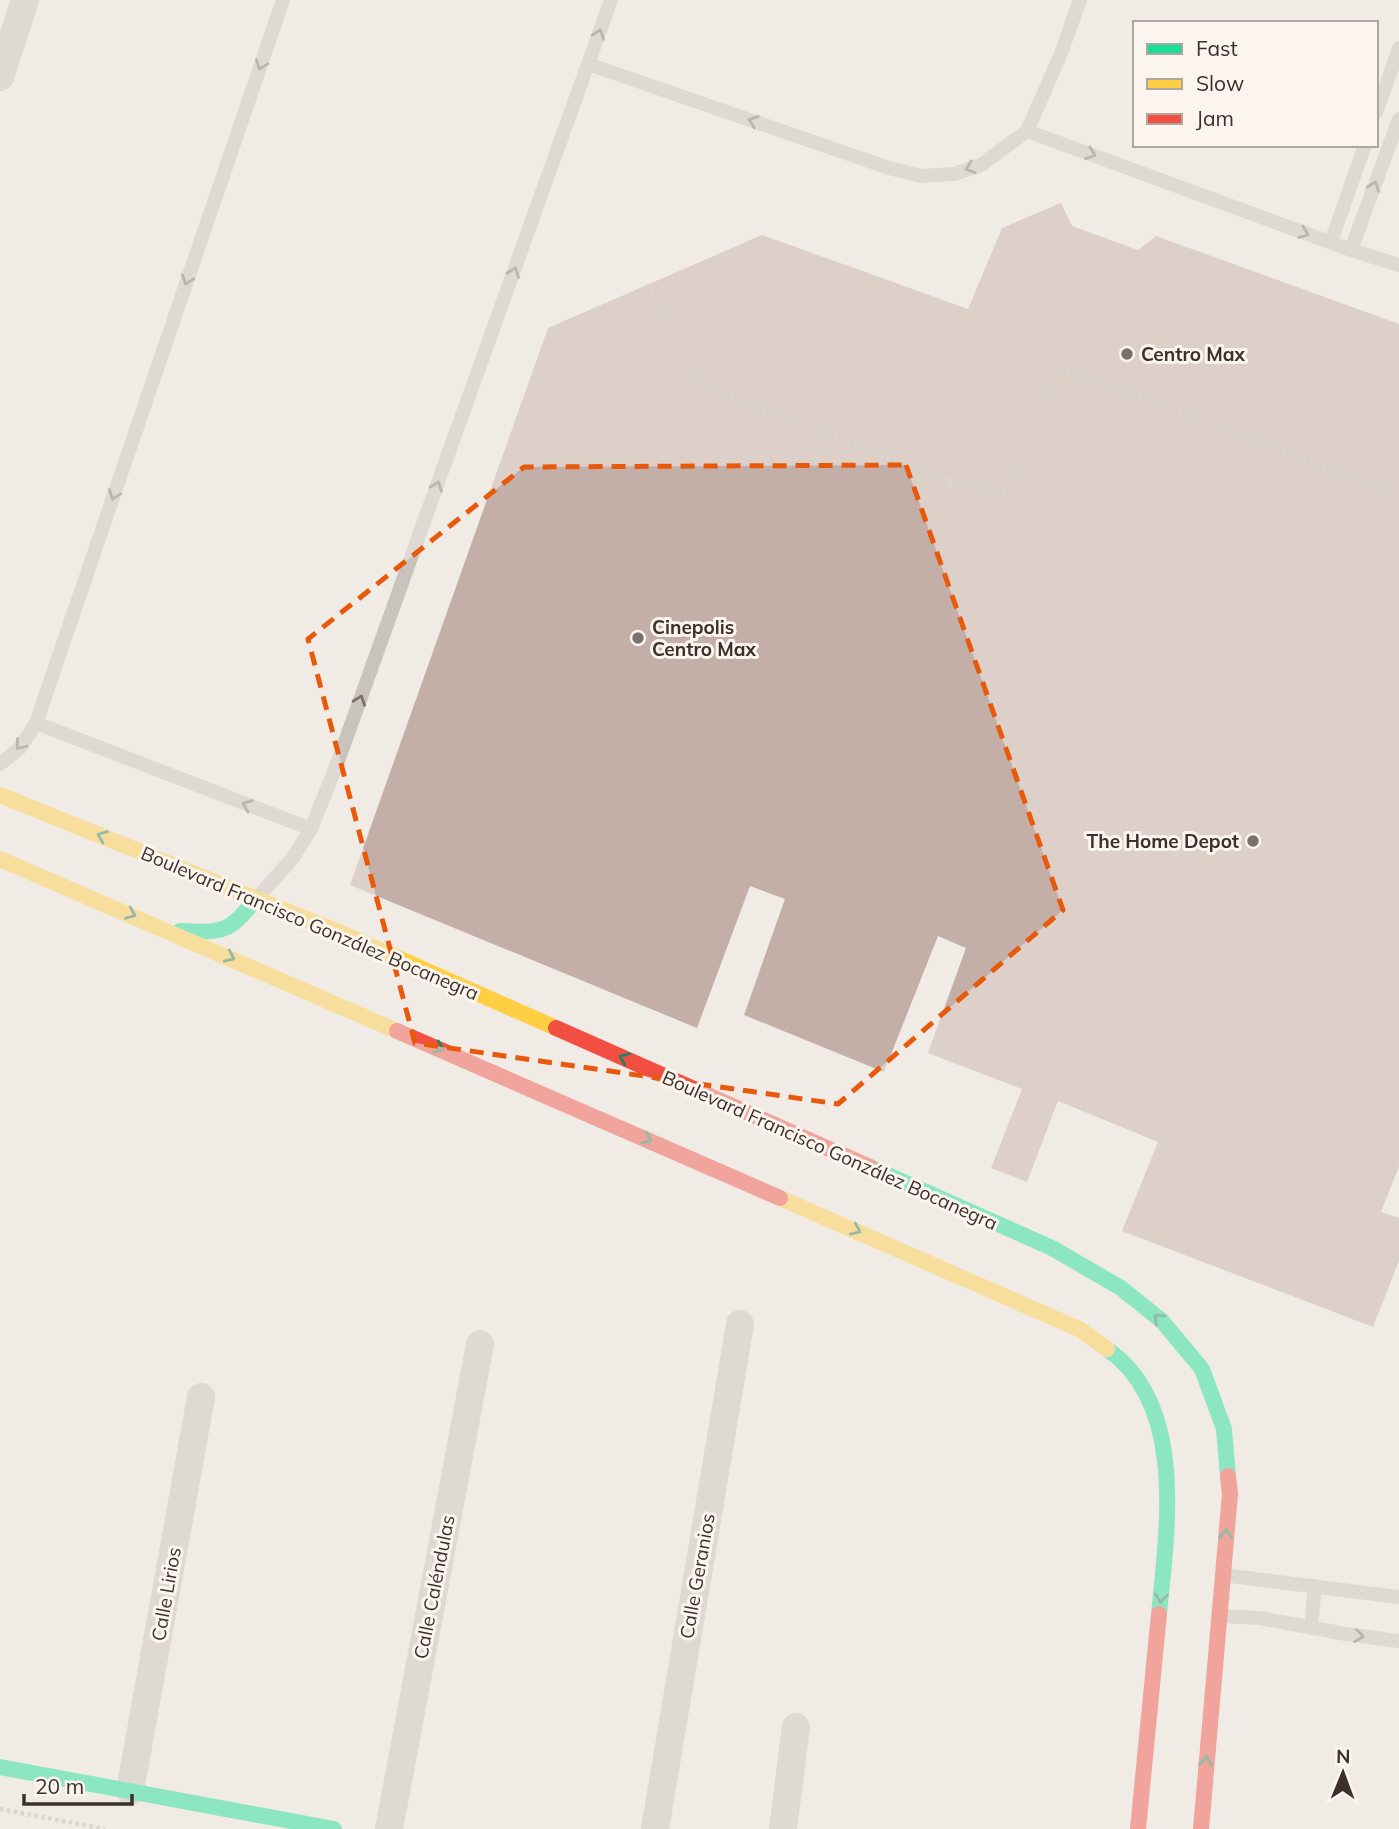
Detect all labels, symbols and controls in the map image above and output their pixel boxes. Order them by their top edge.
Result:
legend [1133,21,1378,147]
one-way arrow [590,29,604,41]
text: Fast [1196,35,1238,61]
one-way arrow [255,58,269,70]
text: Slow [1196,70,1244,96]
text: Jam [1196,105,1234,131]
one-way arrow [747,115,759,129]
one-way arrow [1084,146,1096,160]
one-way arrow [965,160,977,174]
one-way arrow [1366,181,1380,193]
one-way arrow [1298,224,1310,238]
one-way arrow [506,266,520,278]
one-way arrow [181,273,195,285]
place label: Centro Max [1141,342,1245,366]
marker: Centro Max [1119,346,1135,362]
one-way arrow [429,480,443,492]
one-way arrow [108,489,122,501]
place label: Cinepolis Centro Max [652,615,756,661]
marker: Cinepolis Centro Max [630,630,646,646]
one-way arrow [352,694,366,706]
one-way arrow [16,737,28,750]
one-way arrow [242,799,254,813]
place label: The Home Depot [1086,829,1239,853]
one-way arrow [97,830,110,844]
marker: The Home Depot [1245,833,1261,849]
street label: Boulevard Francisco González Bocanegra [138,841,482,1005]
one-way arrow [123,906,136,920]
one-way arrow [223,949,236,963]
one-way arrow [432,1040,444,1054]
one-way arrow [619,1052,632,1066]
street label: Boulevard Francisco González Bocanegra [659,1065,1001,1235]
one-way arrow [640,1131,653,1145]
one-way arrow [849,1222,861,1236]
one-way arrow [1153,1314,1166,1326]
street label: Calle Geranios [674,1511,720,1641]
street label: Calle Caléndulas [408,1513,460,1661]
one-way arrow [1218,1529,1233,1540]
street label: Calle Lirios [146,1545,186,1643]
one-way arrow [1154,1593,1169,1604]
one-way arrow [1353,1629,1365,1644]
north arrow [1308,1738,1378,1808]
text: N [1336,1744,1351,1768]
one-way arrow [1198,1755,1213,1766]
scale bar [24,1762,133,1806]
text: 20 m [35,1773,84,1799]

